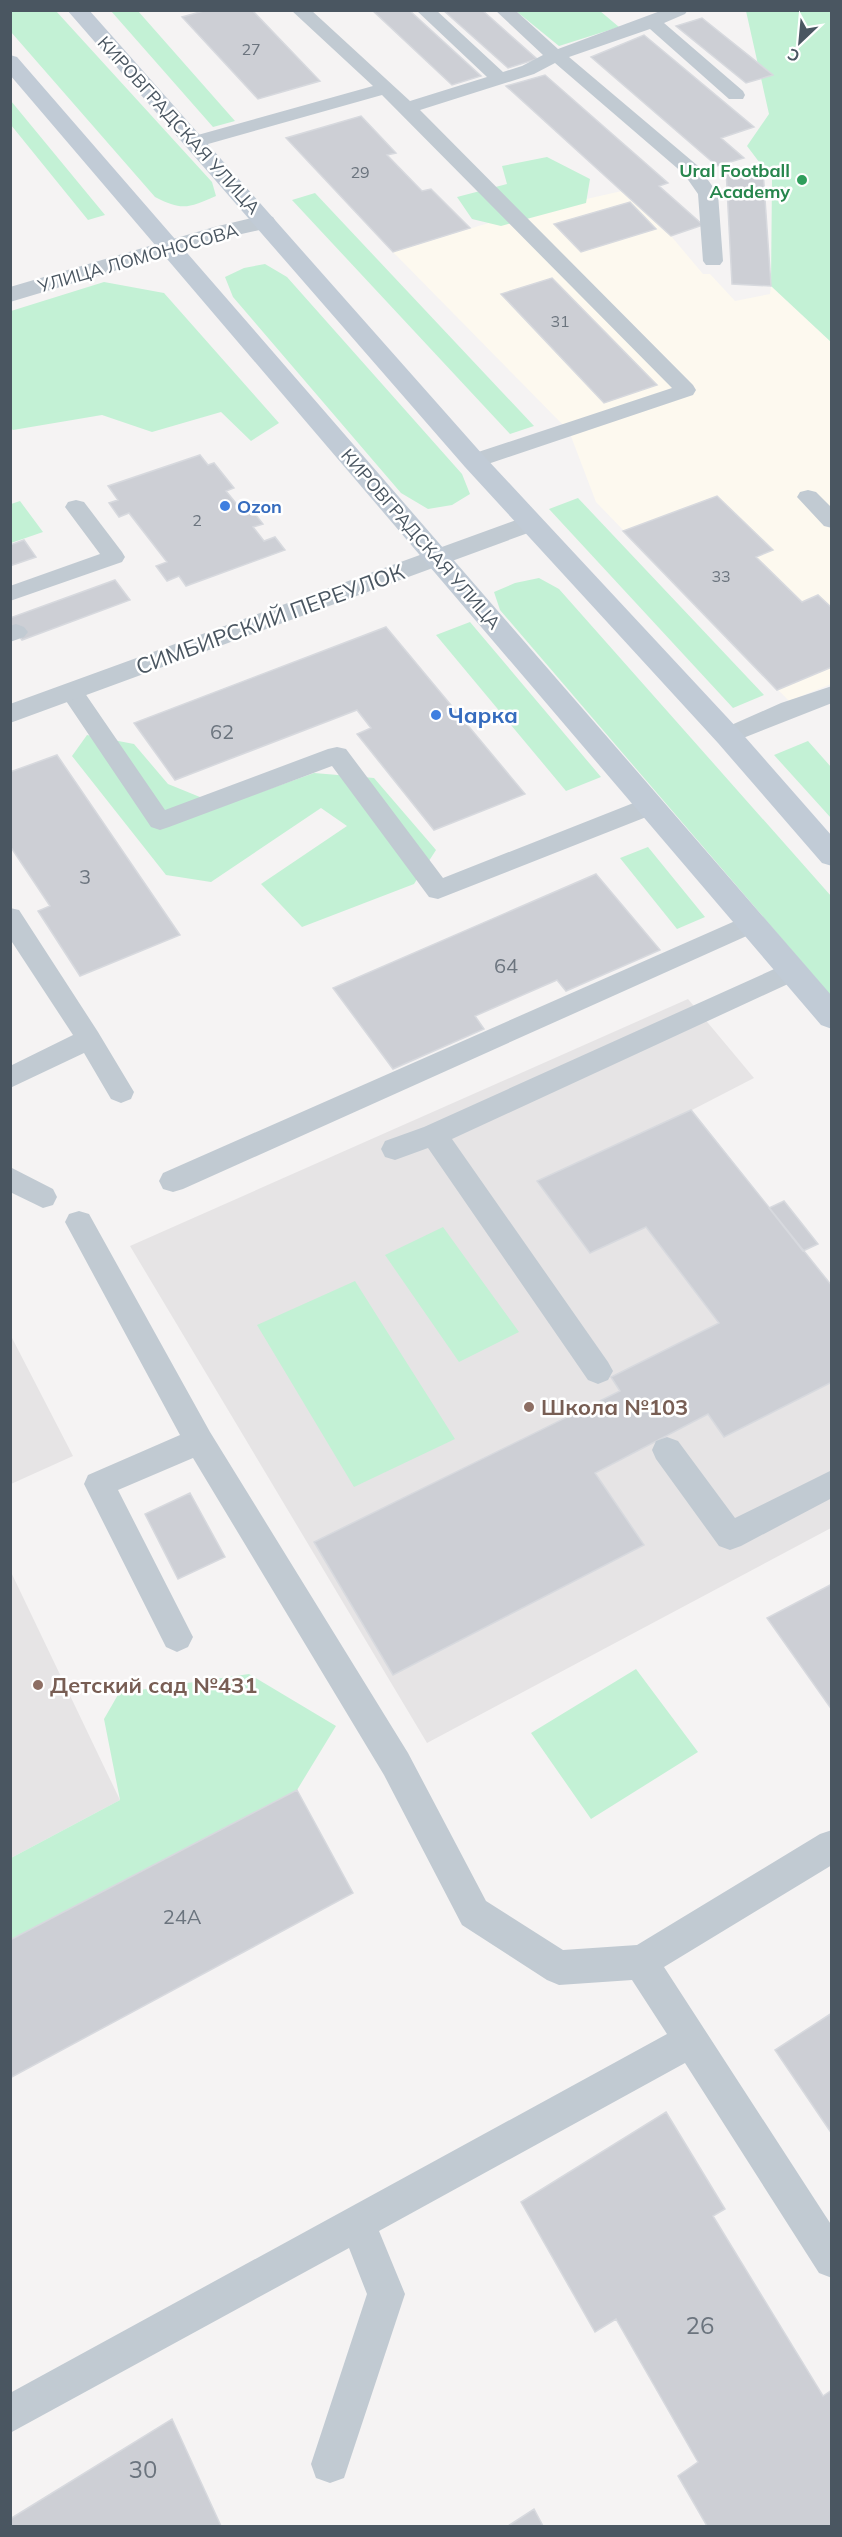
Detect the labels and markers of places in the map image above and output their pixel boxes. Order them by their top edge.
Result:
place label: Ural Football Academy [679,159,790,203]
marker: Ural Football Academy [795,173,809,187]
place label: Ozon [237,495,282,518]
marker: Ozon [218,499,232,513]
place label: Чарка [448,701,518,729]
marker: Чарка [429,708,443,722]
place label: Школа №103 [541,1393,688,1421]
marker: Школа №103 [522,1400,536,1414]
place label: Детский сад №431 [50,1671,257,1699]
marker: Детский сад №431 [31,1678,45,1692]

